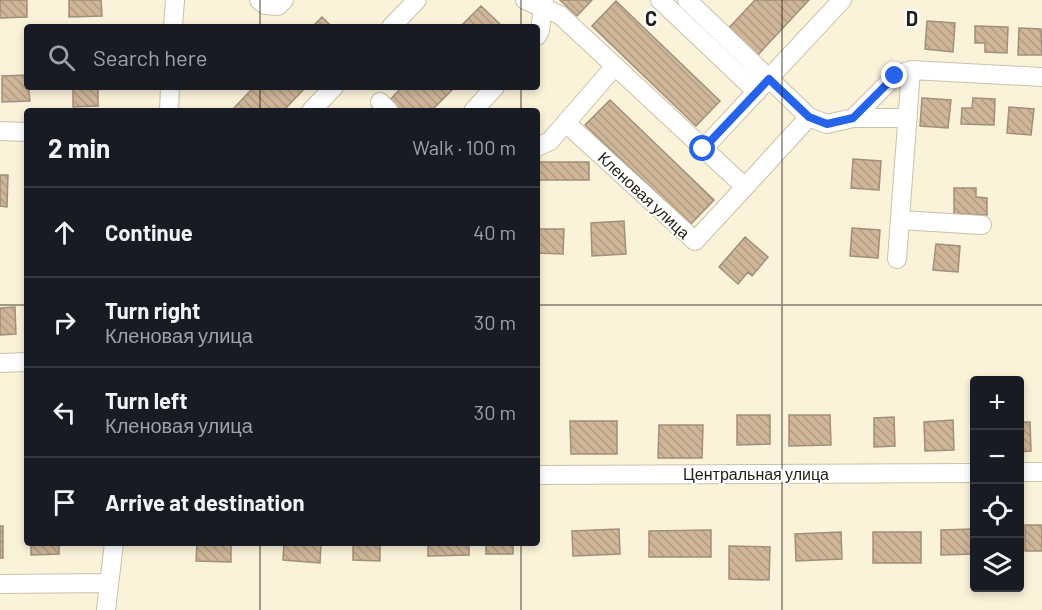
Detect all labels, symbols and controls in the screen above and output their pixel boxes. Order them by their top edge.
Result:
text: C [645,6,657,30]
text: D [906,6,918,30]
search box [24,24,540,90]
icon: search [45,41,78,74]
text: Search here [93,44,207,70]
route end [881,62,907,88]
text: 2 min [48,132,110,163]
text: Walk · 100 m [412,135,516,159]
route start [689,135,715,161]
street label: Кленовая улица [595,147,694,242]
icon: ahead [48,216,81,249]
text: Continue [105,219,193,245]
text: 40 m [473,220,516,244]
text: Turn right [105,297,200,323]
icon: right [48,306,81,339]
text: 30 m [474,310,516,334]
text: Кленовая улица [105,323,253,347]
map controls [970,376,1024,592]
button: + [970,376,1024,430]
text: Turn left [105,387,188,413]
icon: left [48,396,81,429]
text: 30 m [474,400,516,424]
text: Кленовая улица [105,413,253,437]
button: − [970,430,1024,484]
street label: Центральная улица [683,464,829,483]
button: locate [970,484,1024,538]
icon: arrive [48,486,81,519]
text: Arrive at destination [105,489,304,515]
button: layers [970,538,1024,592]

